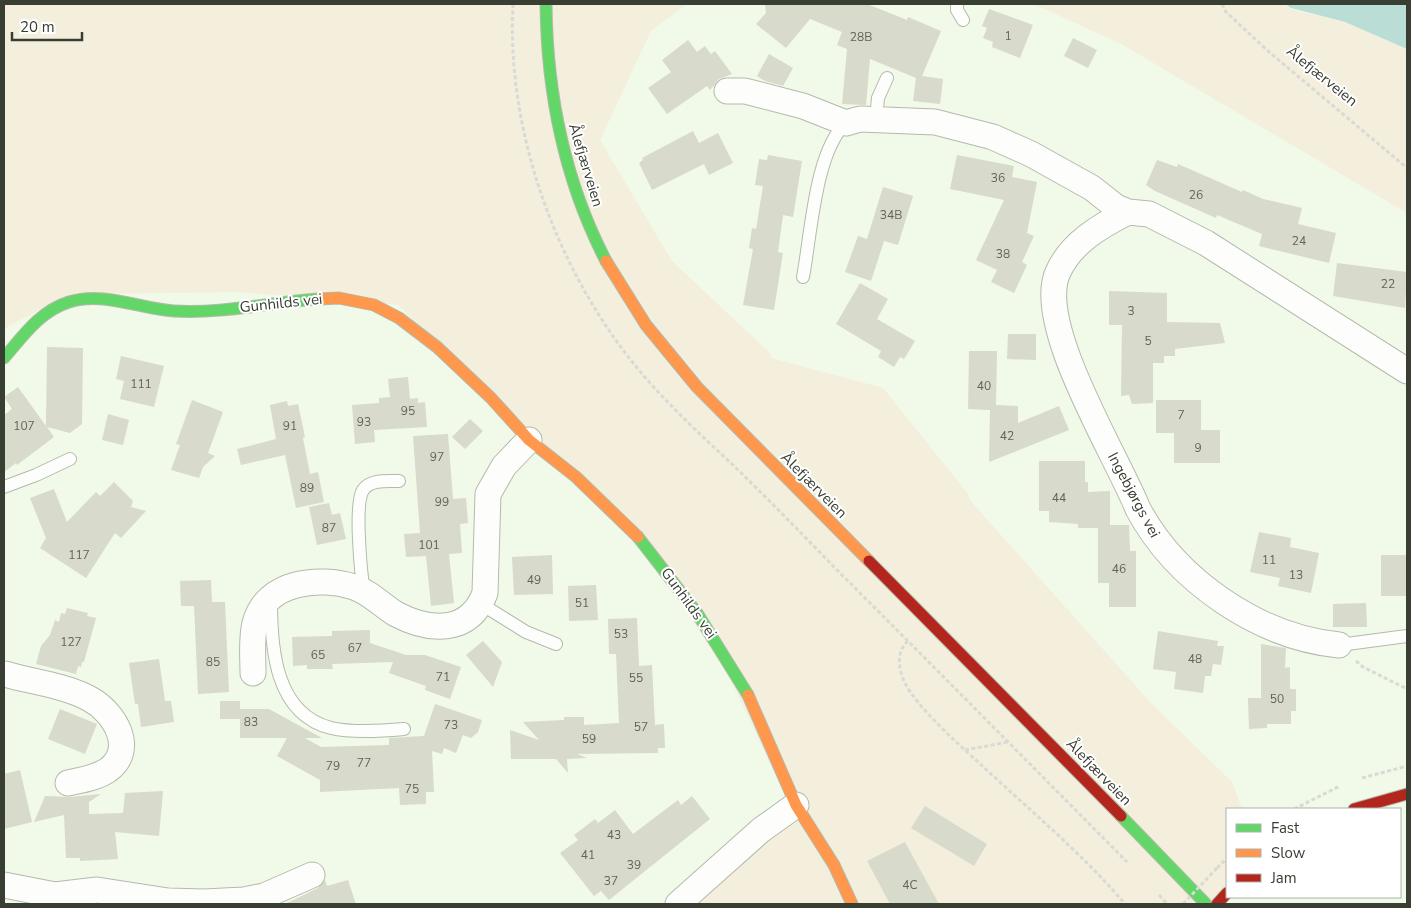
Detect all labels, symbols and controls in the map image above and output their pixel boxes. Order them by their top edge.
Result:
scale bar [12,10,82,42]
text: 20 m [20,17,55,37]
house number: 1 [1004,28,1012,44]
house number: 28B [850,29,872,45]
street label: Ålefjærveien [1282,40,1362,111]
street label: Ålefjærveien [564,121,609,209]
house number: 36 [991,170,1005,186]
house number: 26 [1189,187,1203,203]
house number: 34B [880,207,902,223]
house number: 24 [1292,233,1306,249]
house number: 38 [996,246,1010,262]
house number: 22 [1381,276,1395,292]
street label: Gunhilds vei [239,289,323,317]
house number: 3 [1127,303,1135,319]
house number: 5 [1144,333,1152,349]
house number: 111 [130,376,152,392]
house number: 40 [977,378,991,394]
house number: 95 [401,403,415,419]
house number: 7 [1177,407,1185,423]
house number: 93 [357,414,371,430]
house number: 107 [13,418,35,434]
house number: 91 [283,418,297,434]
house number: 42 [1000,428,1014,444]
house number: 9 [1194,440,1202,456]
street label: Ålefjærveien [776,447,852,523]
house number: 97 [430,449,444,465]
street label: Ingebjørgs vei [1103,449,1165,541]
house number: 89 [300,480,314,496]
house number: 44 [1052,490,1066,506]
house number: 99 [435,494,449,510]
house number: 87 [322,520,336,536]
house number: 101 [418,537,440,553]
house number: 117 [68,547,90,563]
house number: 11 [1262,552,1276,568]
house number: 46 [1112,561,1126,577]
street label: Gunhilds vei [656,564,722,642]
house number: 13 [1289,567,1303,583]
house number: 49 [527,572,541,588]
house number: 51 [575,595,589,611]
house number: 53 [614,626,628,642]
house number: 127 [60,634,82,650]
house number: 67 [348,640,362,656]
house number: 65 [311,647,325,663]
house number: 48 [1188,651,1202,667]
house number: 85 [206,654,220,670]
house number: 71 [436,669,450,685]
house number: 55 [629,670,643,686]
house number: 50 [1270,691,1284,707]
house number: 83 [244,714,258,730]
house number: 73 [444,717,458,733]
house number: 57 [634,719,648,735]
house number: 59 [582,731,596,747]
street label: Ålefjærveien [1062,733,1137,810]
house number: 77 [357,755,371,771]
house number: 79 [326,758,340,774]
house number: 75 [405,781,419,797]
legend [1226,808,1401,898]
text: Fast [1271,818,1300,838]
house number: 43 [607,827,621,843]
text: Slow [1271,843,1306,863]
house number: 41 [581,847,595,863]
house number: 39 [627,857,641,873]
text: Jam [1270,868,1297,888]
house number: 37 [604,873,618,889]
house number: 4C [902,877,918,893]

